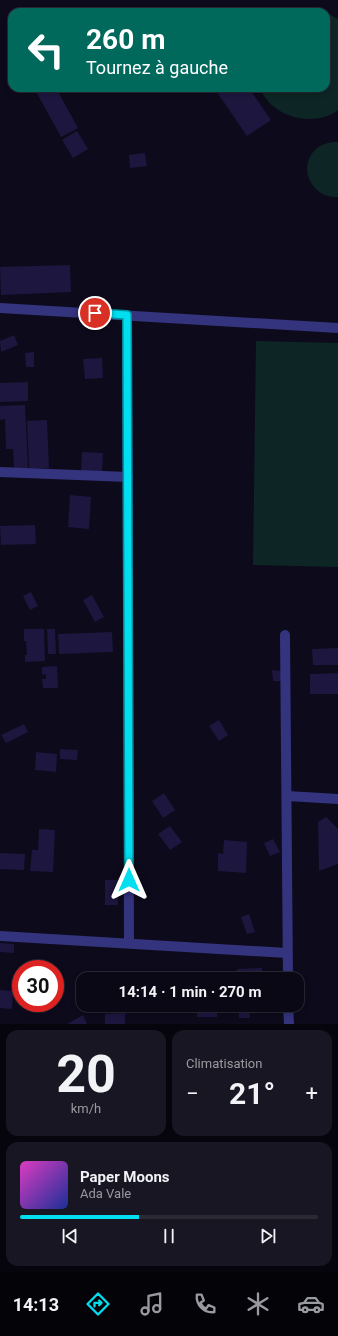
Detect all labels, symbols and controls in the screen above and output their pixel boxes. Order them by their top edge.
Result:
text: 260 m [86,23,165,56]
icon: left [20,24,72,76]
text: Tournez à gauche [86,57,228,78]
pin [78,296,112,330]
icon: arrive [84,302,106,324]
position arrow [108,859,150,901]
speed limit sign: 30 [12,960,64,1012]
text: 14:14 · 1 min · 270 m [119,983,261,1001]
text: 20 [56,1044,116,1105]
text: Climatisation [186,1056,262,1071]
text: 21° [229,1076,275,1111]
text: − [186,1081,199,1106]
text: + [306,1081,318,1106]
text: km/h [71,1101,101,1116]
text: Paper Moons [80,1168,170,1186]
text: Ada Vale [80,1186,131,1201]
icon: previous [59,1225,81,1247]
icon: pause [158,1225,180,1247]
icon: next [257,1225,279,1247]
icon: directions [84,1290,112,1318]
icon: music [138,1290,166,1318]
icon: phone [191,1290,219,1318]
icon: climate [244,1290,272,1318]
icon: car [297,1290,325,1318]
text: 14:13 [13,1294,59,1315]

